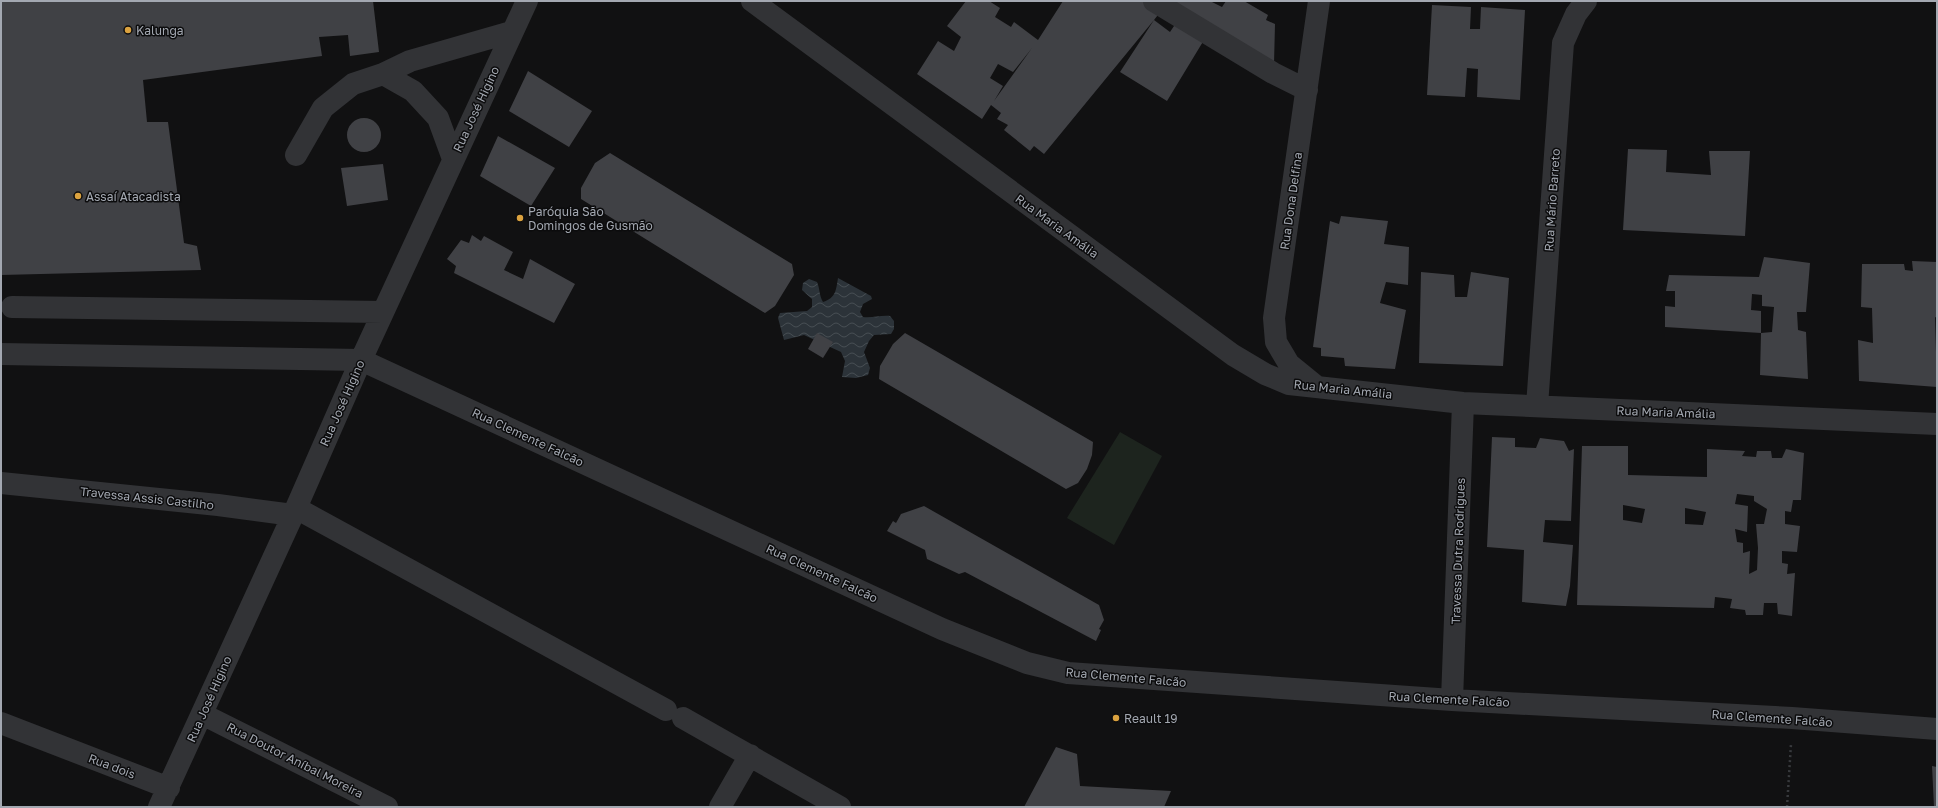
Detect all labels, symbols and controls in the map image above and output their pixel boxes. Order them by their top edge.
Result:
place label: Kalunga [136,23,184,38]
marker: Kalunga [123,25,133,35]
street label: Rua José Higino [450,64,502,154]
street label: Rua Mário Barreto [1541,148,1563,252]
street label: Rua Dona Delfina [1277,151,1305,251]
place label: Assaí Atacadista [86,189,181,204]
marker: Assaí Atacadista [73,191,83,201]
street label: Rua Maria Amália [1013,191,1101,261]
place label: Paróquia São Domingos de Gusmão [528,204,653,233]
marker: Paróquia São Domingos de Gusmão [515,213,525,223]
street label: Rua José Higino [316,358,368,448]
street label: Rua Maria Amália [1293,376,1393,402]
street label: Rua Maria Amália [1616,403,1716,421]
street label: Rua Clemente Falcão [470,405,586,469]
street label: Travessa Dutra Rodrigues [1448,477,1468,625]
street label: Travessa Assis Castilho [79,484,215,512]
street label: Rua Clemente Falcão [764,541,880,605]
street label: Rua José Higino [183,654,235,744]
street label: Rua Clemente Falcão [1065,664,1187,690]
street label: Rua Clemente Falcão [1388,688,1510,710]
street label: Rua Clemente Falcão [1711,706,1833,730]
place label: Reault 19 [1124,711,1178,726]
marker: Reault 19 [1111,713,1121,723]
street label: Rua Doutor Aníbal Moreira [224,719,366,801]
street label: Rua dois [86,750,138,782]

